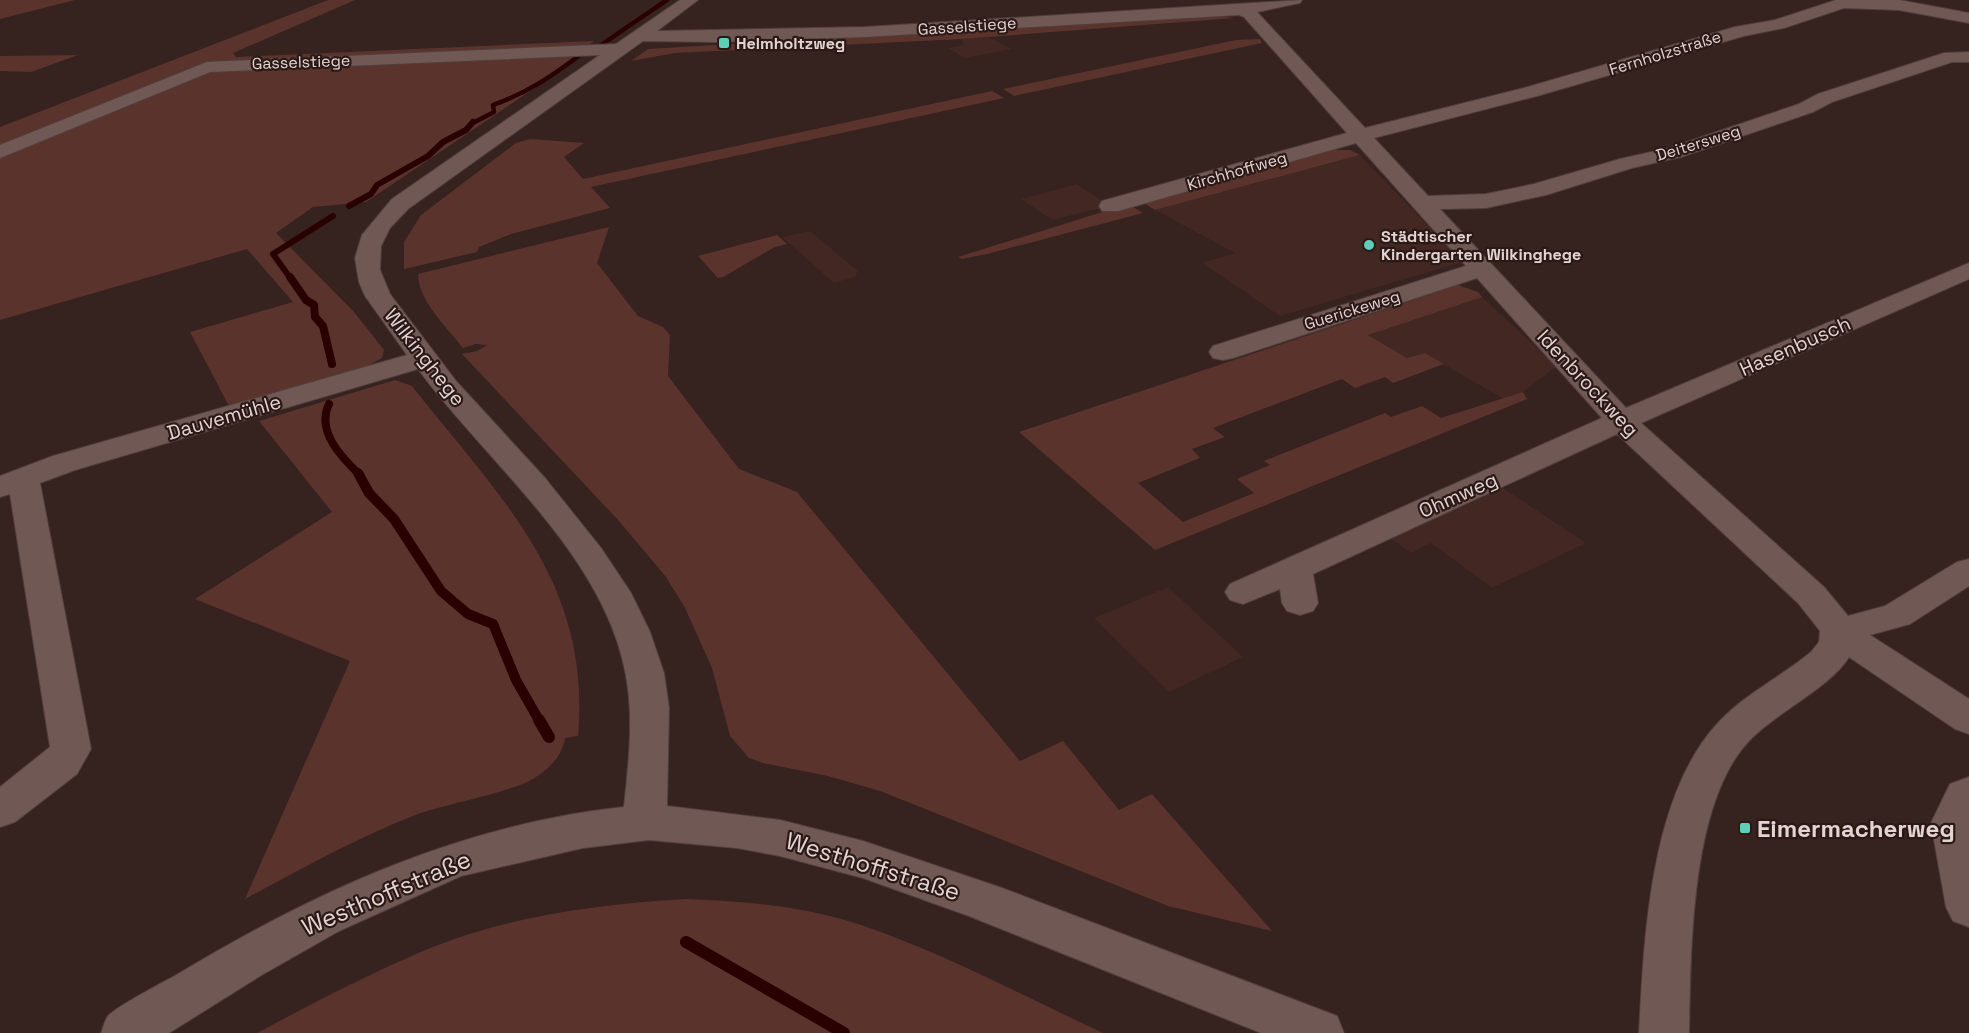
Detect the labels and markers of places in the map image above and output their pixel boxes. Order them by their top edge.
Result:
place label: Helmholtzweg [736,33,845,54]
marker: Helmholtzweg [717,36,731,50]
place label: Städtischer Kindergarten Wilkinghege [1381,226,1581,265]
marker: Städtischer Kindergarten Wilkinghege [1362,238,1376,252]
place label: Eimermacherweg [1757,813,1955,844]
marker: Eimermacherweg [1738,821,1752,835]

